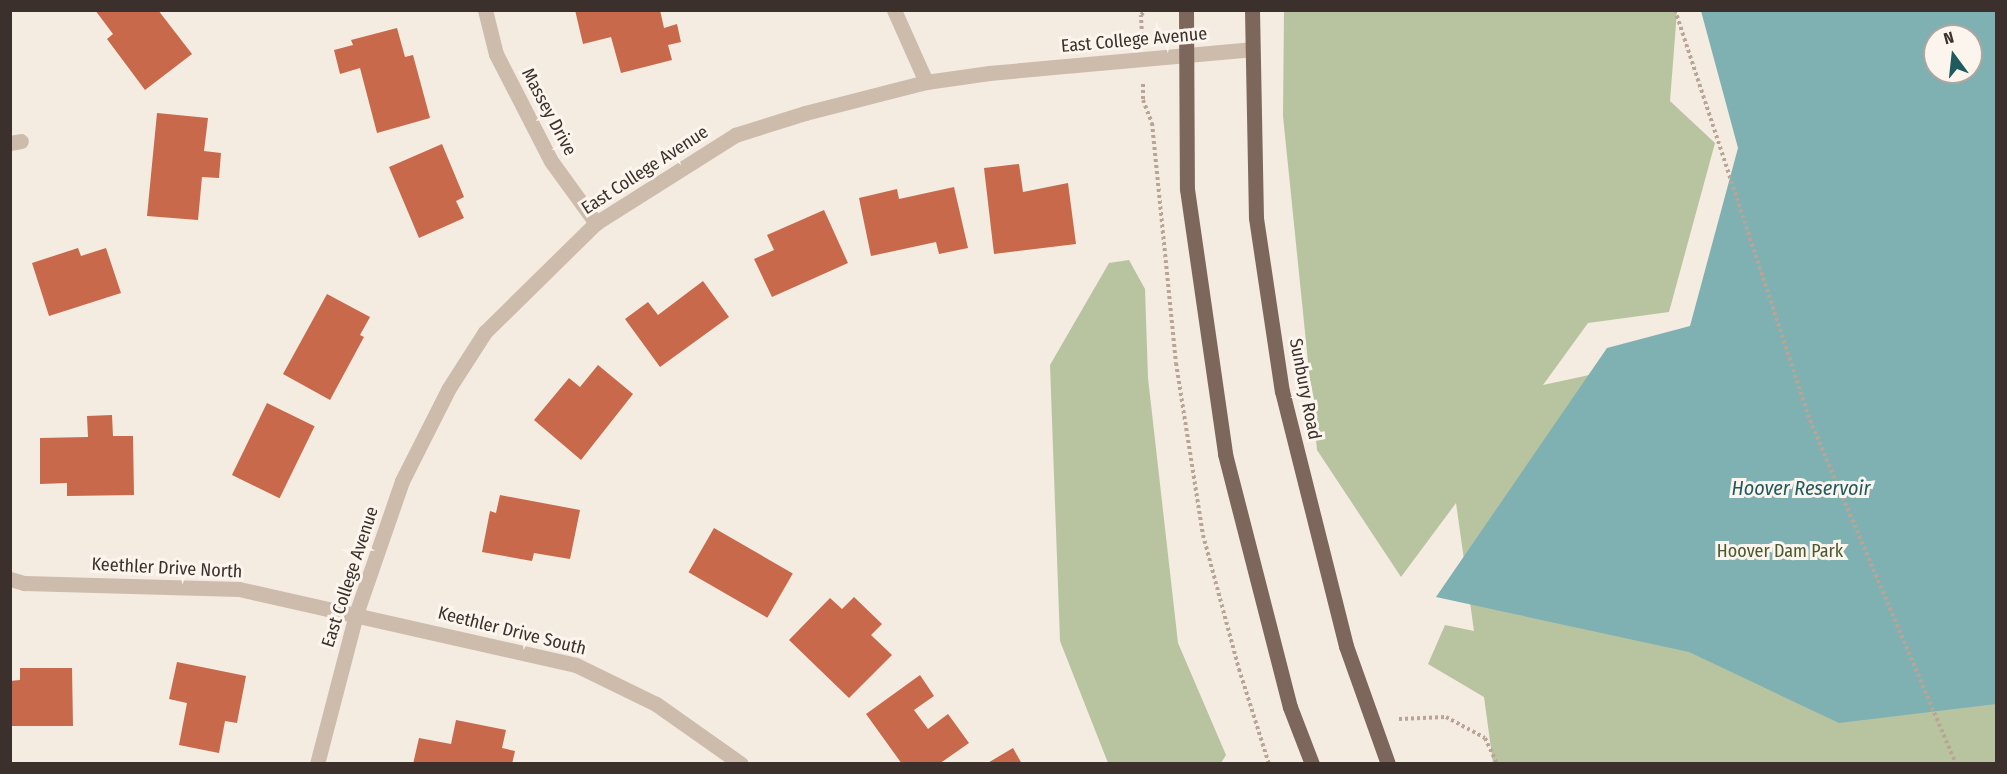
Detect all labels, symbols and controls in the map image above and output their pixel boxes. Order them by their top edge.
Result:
street label: East College Avenue [1060,23,1208,57]
north arrow [1923,24,1983,84]
text: N [1942,28,1956,48]
street label: Massey Drive [517,65,581,159]
street label: East College Avenue [578,121,712,219]
street label: Sunbury Road [1285,337,1325,441]
water label: Hoover Reservoir [1732,476,1870,500]
street label: East College Avenue [317,504,383,650]
park label: Hoover Dam Park [1717,540,1843,562]
street label: Keethler Drive North [91,553,243,583]
street label: Keethler Drive South [436,602,588,660]

